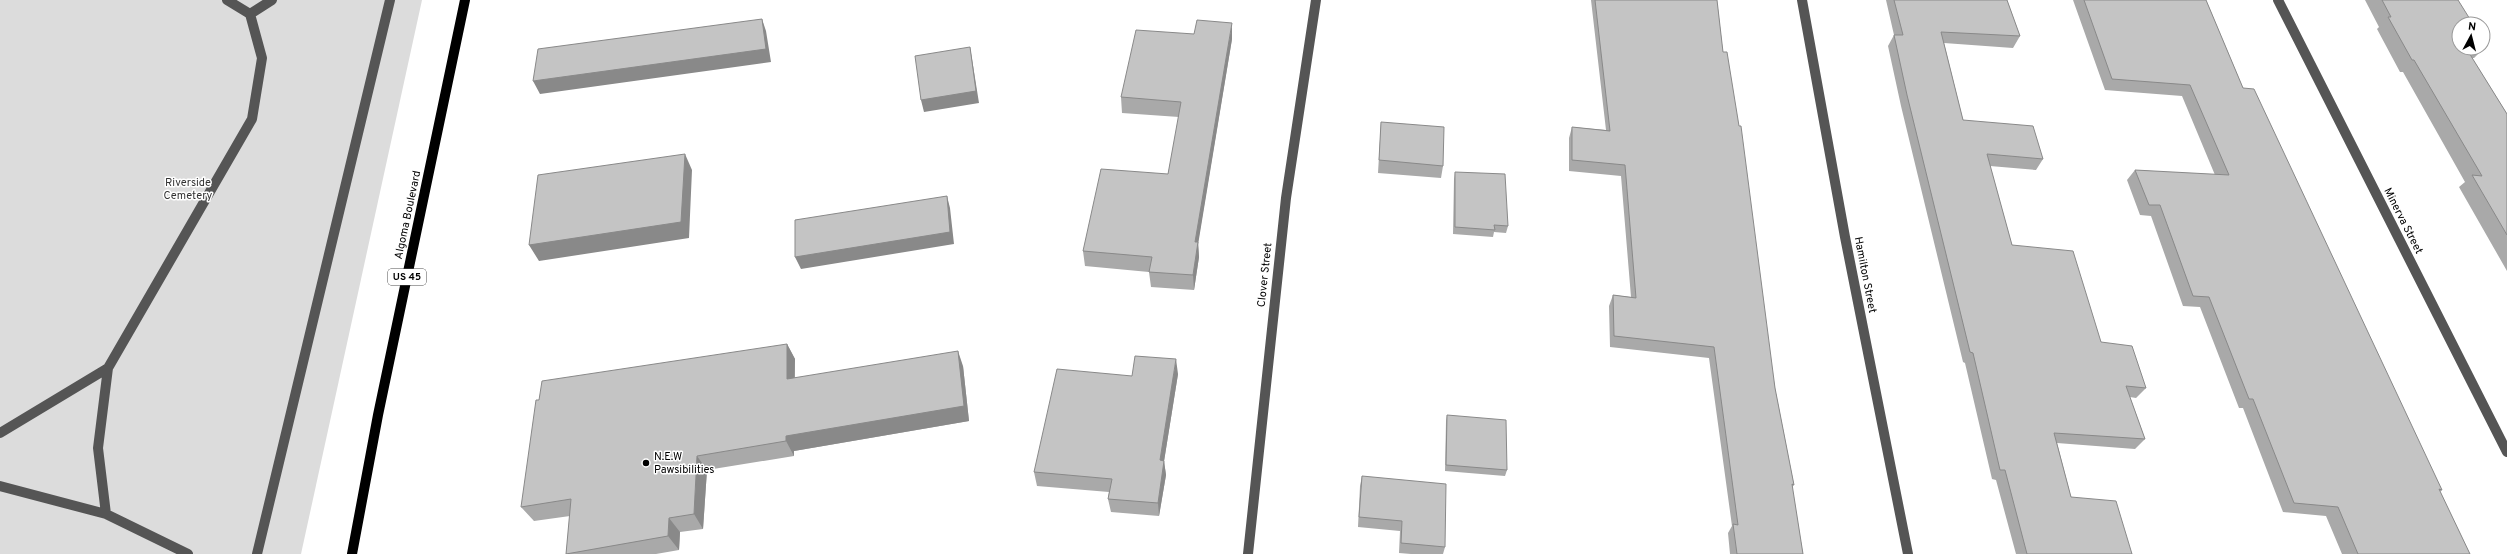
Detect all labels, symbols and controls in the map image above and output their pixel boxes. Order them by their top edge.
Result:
north arrow [2451,16,2491,56]
text: N [2467,20,2477,34]
street label: Algoma Boulevard [392,169,424,261]
park label: Riverside Cemetery [164,176,213,203]
street label: Minerva Street [2380,186,2426,256]
street label: Hamilton Street [1851,236,1879,314]
street label: Clover Street [1255,242,1275,308]
road number: US 45 [388,269,426,285]
place label: N.E.W Pawsibilities [654,450,715,477]
marker: N.E.W Pawsibilities [641,458,651,468]

